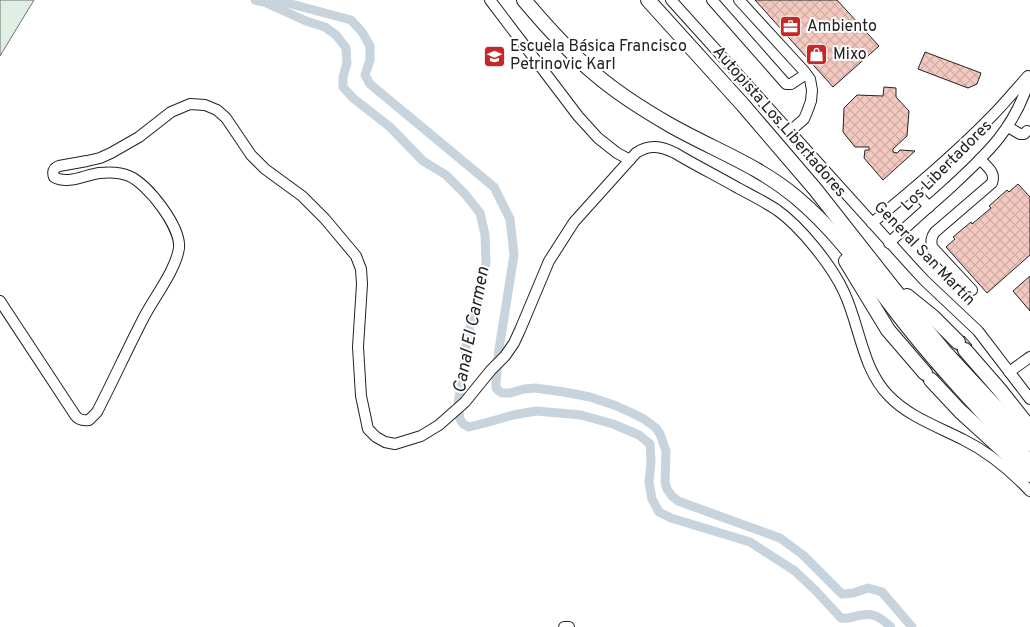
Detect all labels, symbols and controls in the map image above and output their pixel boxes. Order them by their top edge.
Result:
office icon: Ambiento [779,15,803,39]
place label: Ambiento [807,17,877,37]
place label: Escuela Básica Francisco Petrinovic Karl [510,37,687,75]
street label: Autopista Los Libertadores [708,42,850,202]
shop icon: Mixo [805,43,829,67]
school or university icon: Escuela Básica Francisco Petrinovic Karl [482,44,506,68]
place label: Mixo [833,45,867,65]
street label: Los Libertadores [897,116,997,216]
street label: General San Martín [869,198,979,310]
water label: Canal El Carmen [448,265,496,395]

